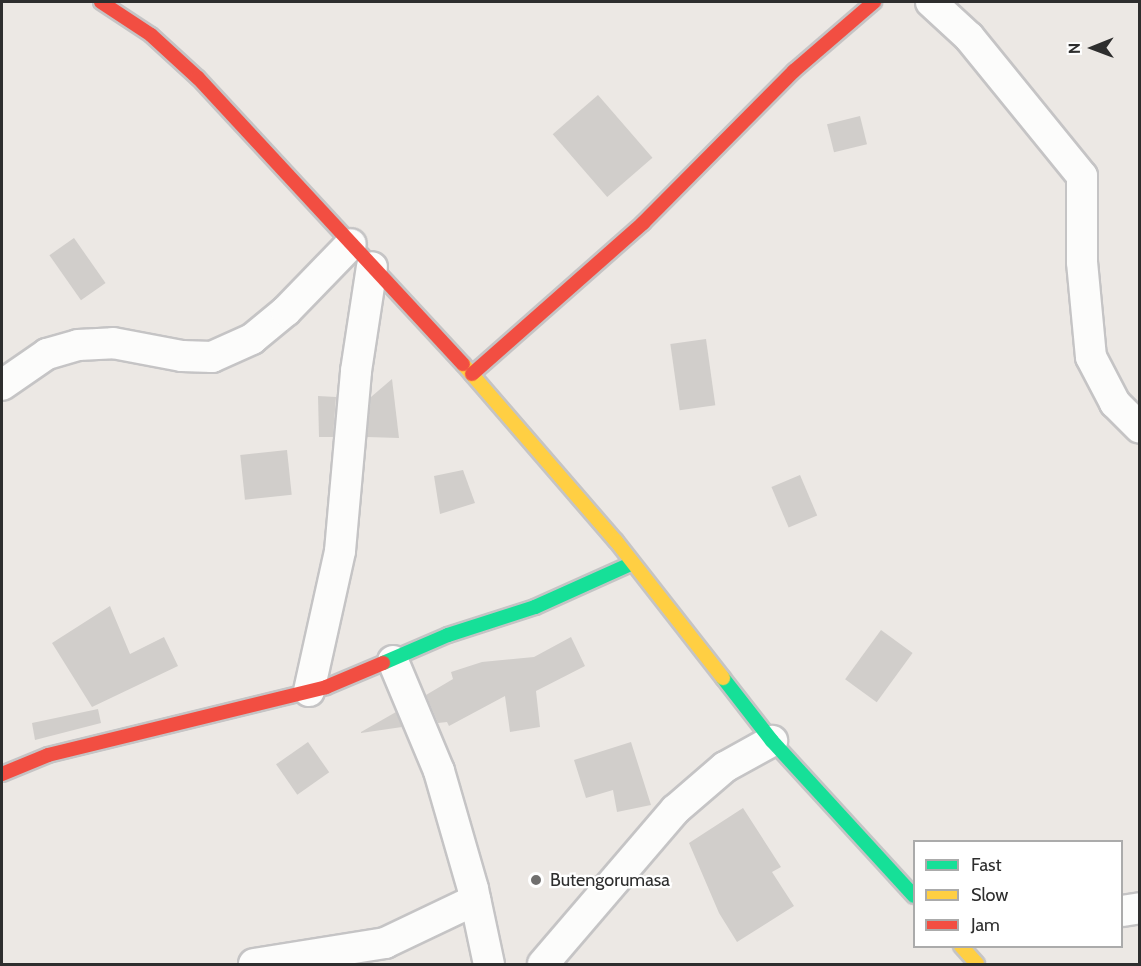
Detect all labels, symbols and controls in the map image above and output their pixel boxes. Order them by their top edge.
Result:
north arrow [1063,18,1123,78]
text: N [1065,43,1084,54]
legend [913,840,1123,948]
text: Fast [971,854,1002,876]
place label: Butengorumasa [550,869,670,891]
marker: Butengorumasa [527,871,545,889]
text: Slow [971,884,1008,906]
text: Jam [971,914,1000,936]

